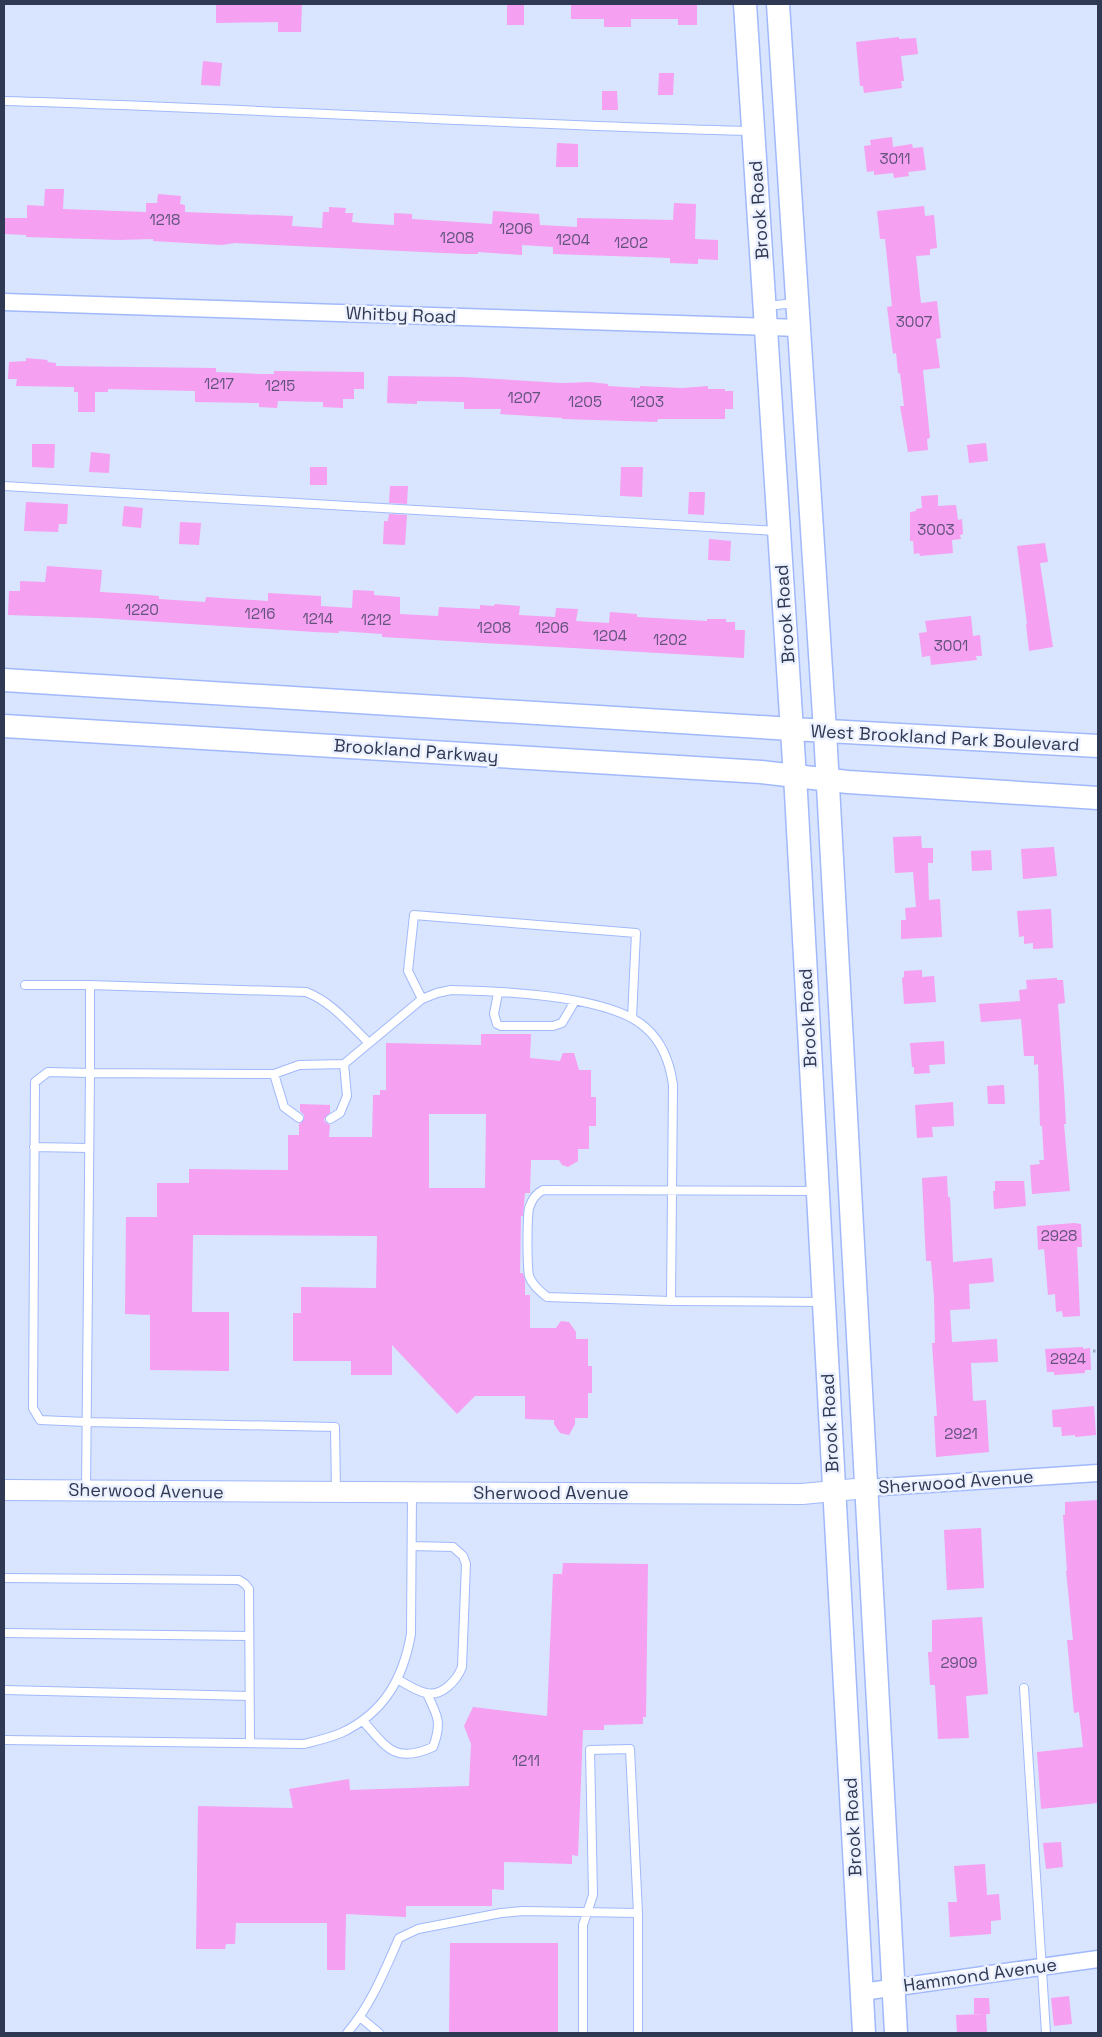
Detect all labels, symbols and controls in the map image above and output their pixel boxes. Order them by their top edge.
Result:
house number: 3011 [879,149,911,168]
street label: Brook Road [744,160,773,260]
house number: 1218 [150,210,180,229]
house number: 1206 [499,219,533,238]
house number: 1208 [440,228,474,247]
house number: 1204 [556,230,590,249]
house number: 1202 [614,233,648,252]
street label: Whitby Road [345,301,457,328]
house number: 3007 [896,312,932,331]
house number: 1217 [204,374,234,393]
house number: 1215 [265,376,295,395]
house number: 1207 [507,388,541,407]
house number: 1205 [568,392,602,411]
house number: 1203 [630,392,664,411]
house number: 3003 [917,520,955,539]
street label: Brook Road [770,564,799,664]
house number: 1220 [125,600,159,619]
house number: 1216 [245,604,275,623]
house number: 1214 [303,609,333,628]
house number: 1212 [361,610,391,629]
house number: 1208 [477,618,511,637]
house number: 1206 [535,618,569,637]
house number: 1204 [593,626,627,645]
house number: 1202 [653,630,687,649]
house number: 3001 [934,636,968,655]
street label: West Brookland Park Boulevard [810,719,1080,756]
street label: Brookland Parkway [333,733,499,768]
street label: Brook Road [793,968,822,1068]
house number: 2928 [1041,1226,1077,1245]
house number: 2924 [1050,1349,1086,1368]
street label: Brook Road [815,1373,844,1473]
house number: 2921 [944,1424,978,1443]
street label: Sherwood Avenue [878,1465,1034,1498]
street label: Sherwood Avenue [68,1478,224,1503]
street label: Sherwood Avenue [473,1481,629,1504]
house number: 2909 [941,1653,977,1672]
house number: 1211 [512,1751,540,1770]
street label: Brook Road [838,1777,867,1877]
street label: Hammond Avenue [902,1952,1058,1997]

